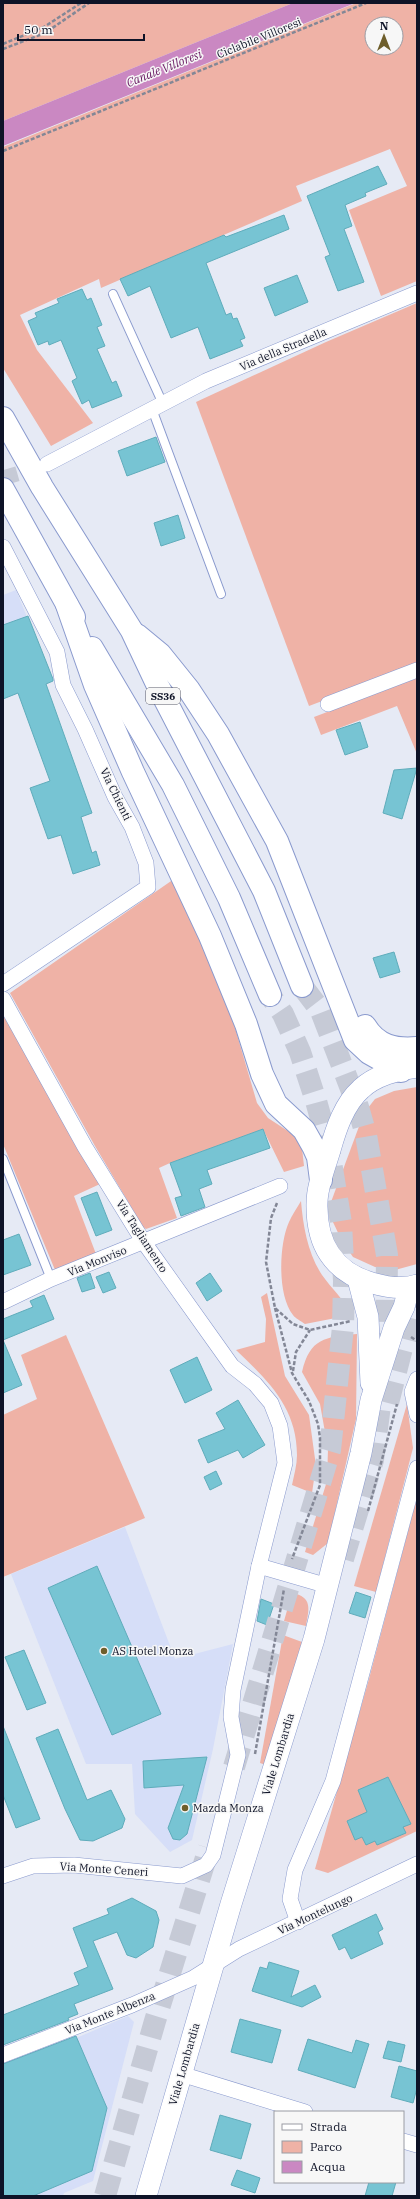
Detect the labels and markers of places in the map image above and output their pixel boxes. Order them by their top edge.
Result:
place label: AS Hotel Monza [112,1644,193,1658]
marker: AS Hotel Monza [99,1646,109,1656]
place label: Mazda Monza [193,1801,264,1815]
marker: Mazda Monza [180,1803,190,1813]

